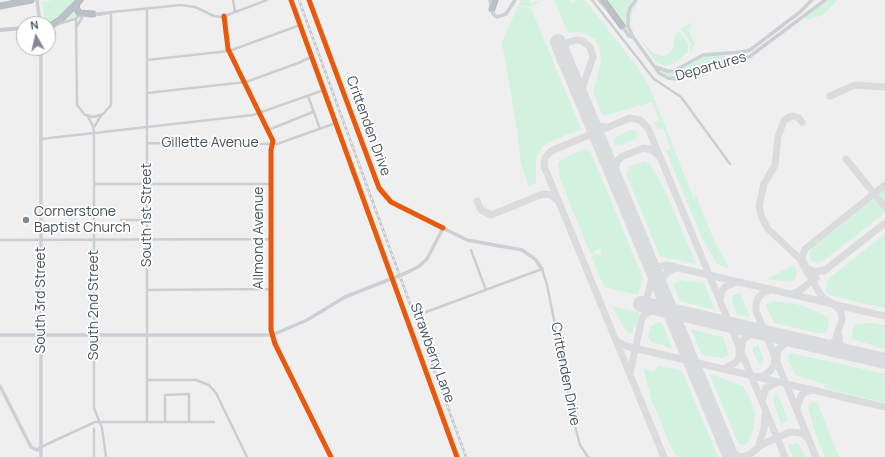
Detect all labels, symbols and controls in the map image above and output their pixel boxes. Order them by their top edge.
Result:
north arrow [16,16,56,56]
text: N [29,17,39,33]
street label: Departures [674,49,748,85]
street label: Crittenden Drive [342,74,394,178]
street label: Gillette Avenue [161,135,259,151]
street label: South 1st Street [139,163,155,267]
street label: Allmond Avenue [251,187,267,289]
place label: Cornerstone Baptist Church [34,204,131,236]
marker: Cornerstone Baptist Church [21,215,31,225]
street label: South 3rd Street [33,247,49,353]
street label: South 2nd Street [86,250,102,360]
street label: Strawberry Lane [406,301,458,405]
street label: Crittenden Drive [547,321,583,427]

